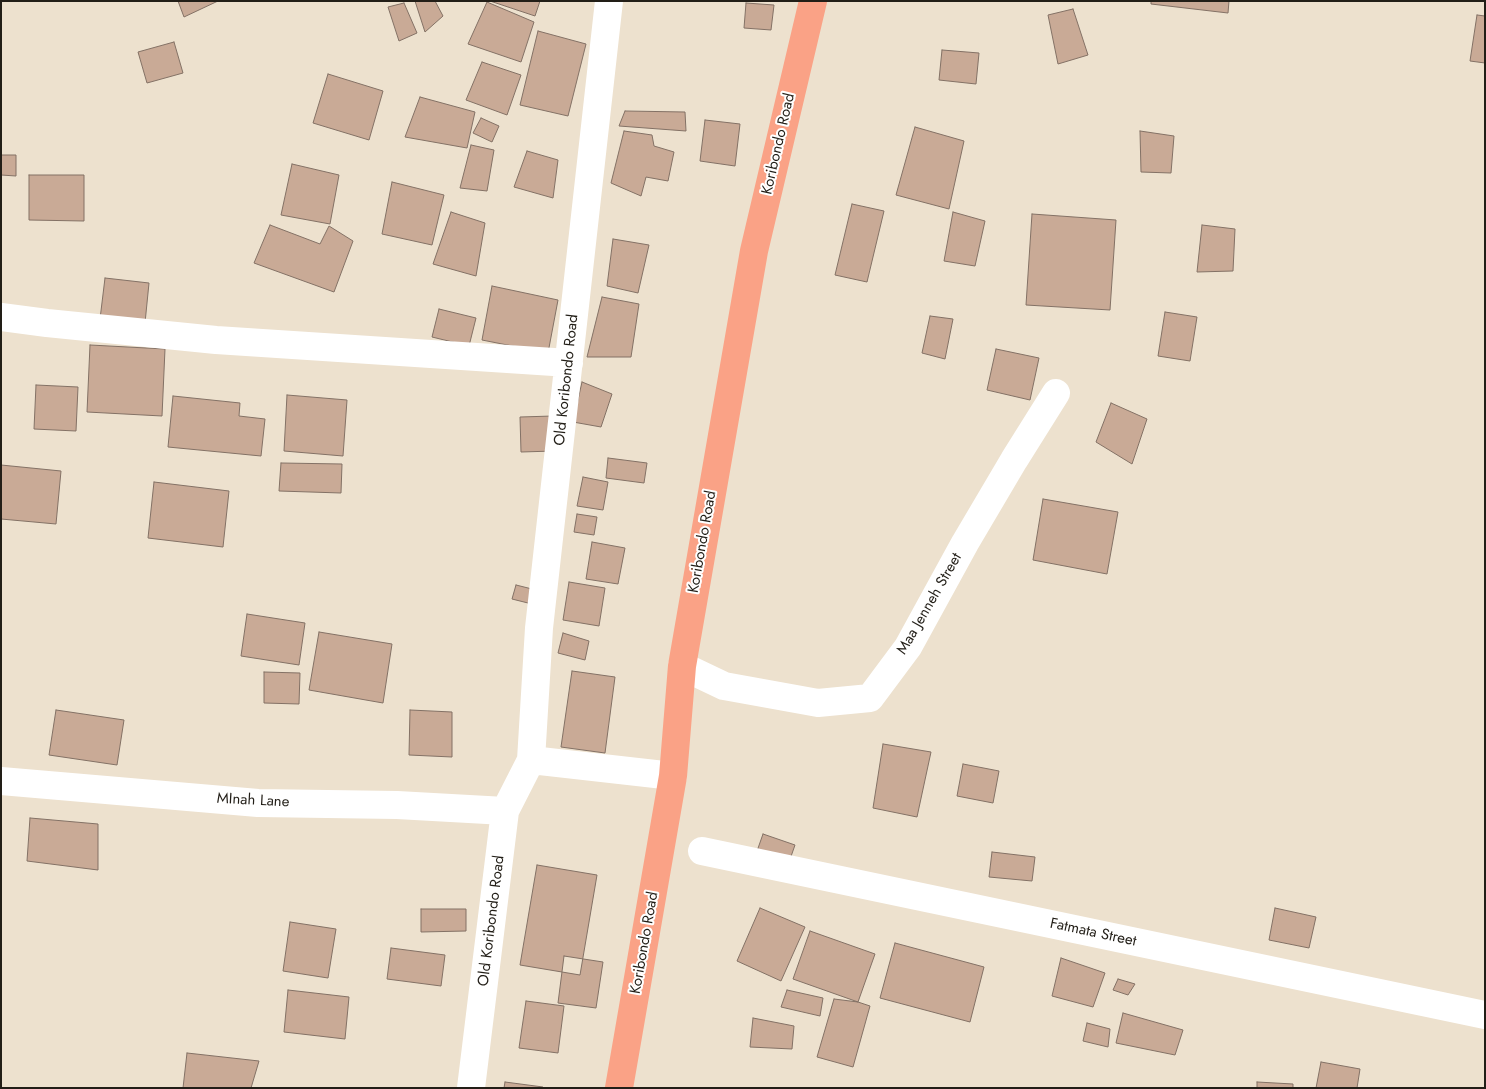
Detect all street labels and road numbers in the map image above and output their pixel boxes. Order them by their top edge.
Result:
street label: Koribondo Road [759,92,799,196]
street label: Old Koribondo Road [551,314,583,446]
street label: Koribondo Road [685,489,721,595]
street label: Maa Jenneh Street [894,550,966,658]
street label: MInah Lane [216,790,290,812]
street label: Old Koribondo Road [475,854,509,988]
street label: Koribondo Road [627,890,663,996]
street label: Fatmata Street [1048,915,1138,951]

